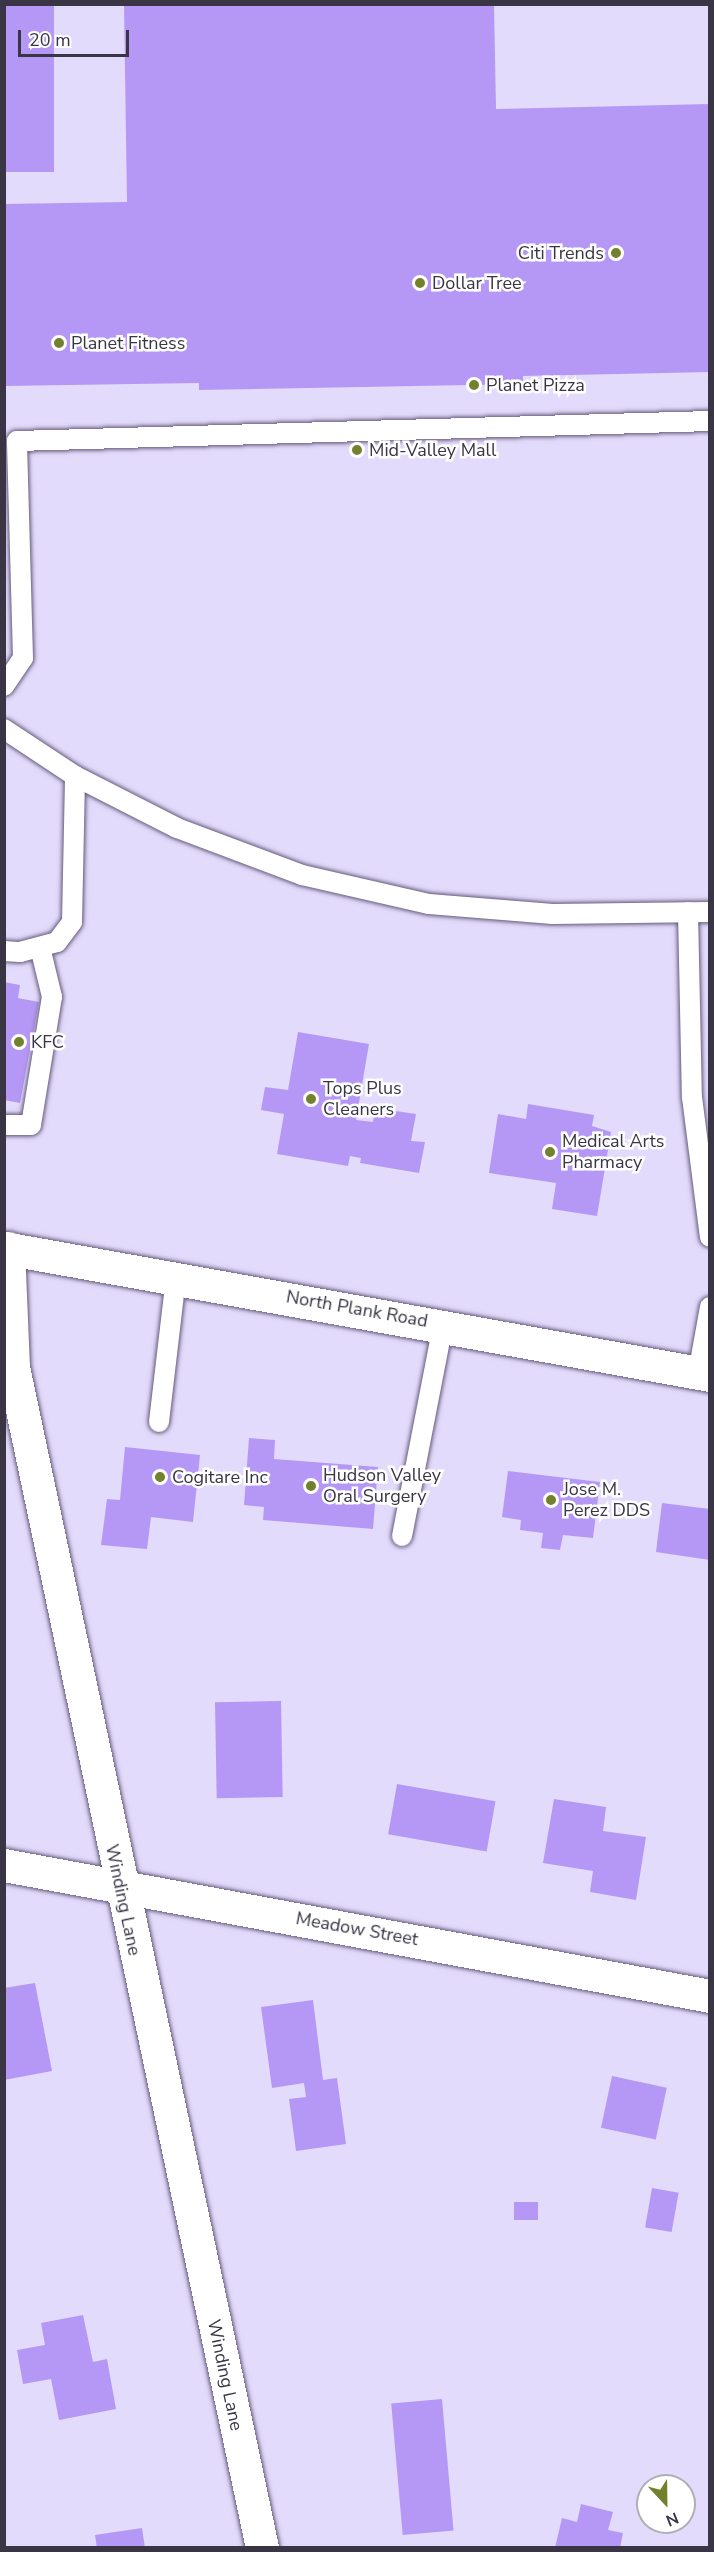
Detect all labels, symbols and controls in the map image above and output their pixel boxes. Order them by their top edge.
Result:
scale bar [21,18,132,56]
text: 20 m [29,28,71,52]
place label: Citi Trends [518,242,604,264]
marker: Citi Trends [609,246,623,260]
place label: Dollar Tree [432,272,522,294]
marker: Dollar Tree [413,276,427,290]
place label: Planet Fitness [71,332,185,354]
marker: Planet Fitness [52,336,66,350]
place label: Planet Pizza [486,374,585,396]
marker: Planet Pizza [467,378,481,392]
place label: Mid-Valley Mall [369,439,496,461]
marker: Mid-Valley Mall [350,443,364,457]
place label: KFC [31,1031,64,1053]
marker: KFC [12,1035,26,1049]
place label: Tops Plus Cleaners [323,1078,402,1120]
marker: Tops Plus Cleaners [304,1092,318,1106]
place label: Medical Arts Pharmacy [562,1131,664,1174]
marker: Medical Arts Pharmacy [543,1145,557,1159]
street label: North Plank Road [285,1286,429,1332]
place label: Hudson Valley Oral Surgery [323,1465,441,1508]
place label: Cogitare Inc [172,1466,268,1488]
marker: Cogitare Inc [153,1470,167,1484]
marker: Hudson Valley Oral Surgery [304,1479,318,1493]
place label: Jose M. Perez DDS [563,1479,650,1522]
marker: Jose M. Perez DDS [544,1493,558,1507]
street label: Winding Lane [101,1842,145,1958]
street label: Meadow Street [294,1908,420,1950]
street label: Winding Lane [203,2317,247,2433]
north arrow [636,2474,696,2534]
text: N [662,2506,682,2531]

